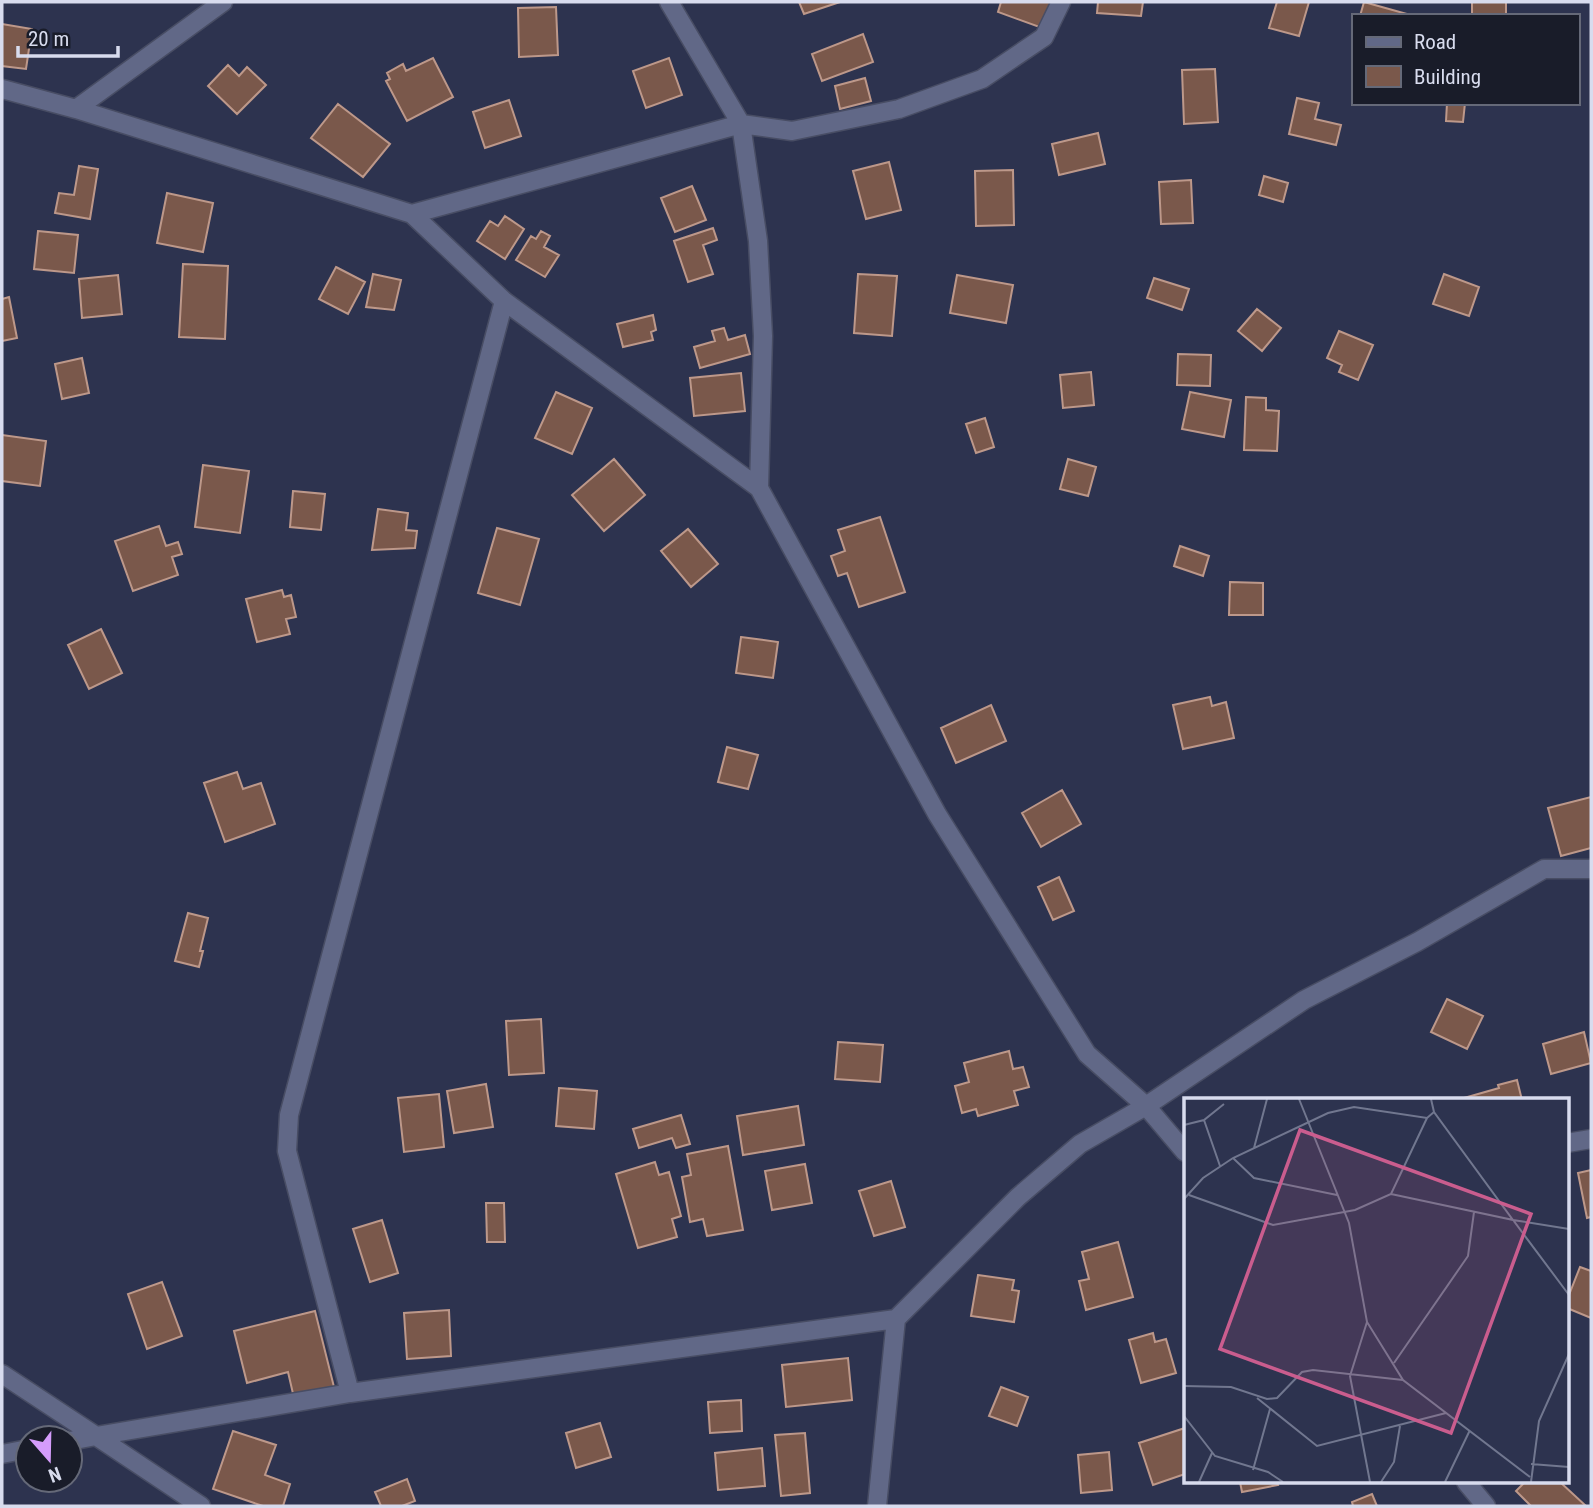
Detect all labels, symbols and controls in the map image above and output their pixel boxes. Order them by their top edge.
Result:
scale bar [18,14,117,58]
legend [1352,14,1579,105]
text: 20 m [28,27,69,51]
text: Road [1414,30,1456,54]
text: Building [1414,65,1481,89]
inset map [1184,1098,1568,1484]
north arrow [14,1424,84,1494]
text: N [45,1462,64,1487]

